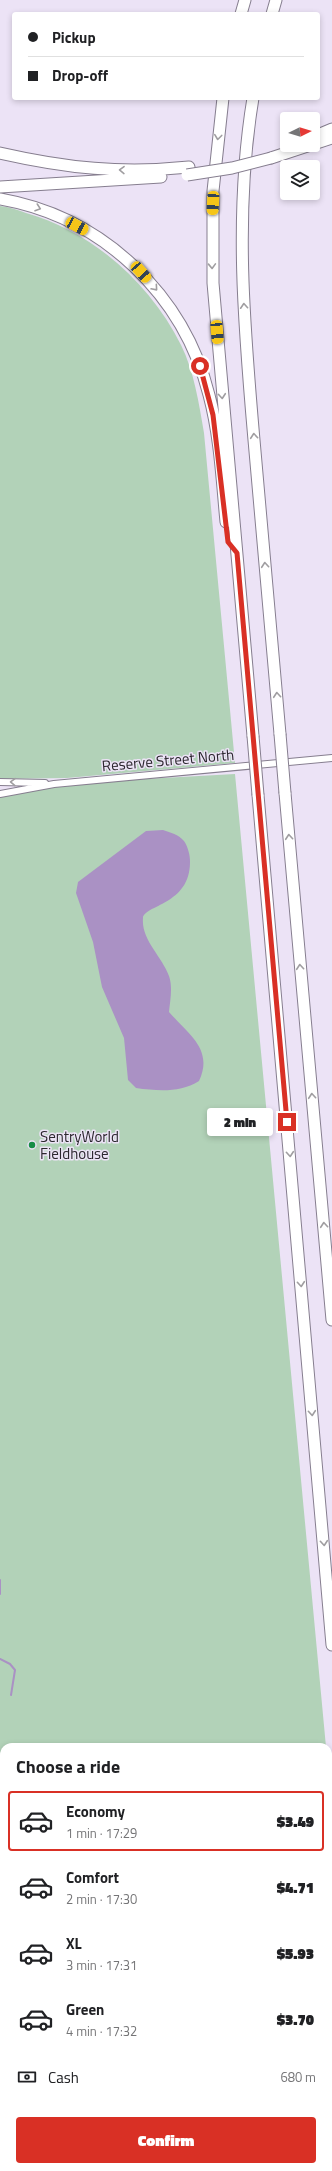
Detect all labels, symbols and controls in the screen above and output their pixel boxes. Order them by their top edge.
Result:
text: Pickup [52,26,96,49]
text: Drop-off [52,64,108,87]
north arrow [280,112,320,152]
map controls [280,112,320,200]
one-way arrow [214,134,223,140]
button: layers [280,160,320,200]
one-way arrow [119,166,125,175]
car [206,191,220,215]
one-way arrow [34,204,41,212]
car [64,215,90,237]
car [129,259,153,285]
one-way arrow [208,263,217,269]
one-way arrow [151,284,158,291]
one-way arrow [239,303,248,309]
car [210,320,224,344]
route start [191,357,209,375]
one-way arrow [218,393,227,399]
one-way arrow [249,433,258,439]
one-way arrow [261,562,270,568]
one-way arrow [272,692,281,698]
street label: Reserve Street North [101,743,235,777]
one-way arrow [10,778,16,786]
one-way arrow [284,834,293,840]
one-way arrow [296,963,305,970]
one-way arrow [308,1093,317,1099]
callout: 2 min [207,1108,273,1136]
text: 2 min [224,1112,256,1132]
route end [278,1113,296,1131]
place label: SentryWorld Fieldhouse [40,1125,119,1165]
marker: SentryWorld Fieldhouse [27,1140,37,1150]
one-way arrow [285,1151,294,1157]
one-way arrow [319,1222,328,1229]
one-way arrow [296,1281,305,1287]
one-way arrow [308,1410,317,1416]
one-way arrow [319,1540,328,1546]
text: Choose a ride [16,1753,120,1780]
text: Economy [66,1800,125,1823]
icon: car [18,1803,54,1839]
text: $3.49 [277,1810,314,1833]
text: 1 min · 17:29 [66,1823,137,1843]
text: Comfort [66,1866,119,1889]
icon: car [18,1869,54,1905]
text: $4.71 [277,1876,314,1899]
text: 2 min · 17:30 [66,1889,137,1909]
text: XL [66,1932,82,1955]
icon: car [18,1935,54,1971]
text: $5.93 [277,1942,314,1965]
text: 3 min · 17:31 [66,1955,137,1975]
text: Green [66,1998,104,2021]
icon: car [18,2001,54,2037]
text: $3.70 [277,2008,314,2031]
text: 4 min · 17:32 [66,2021,137,2041]
icon: cash [16,2066,38,2088]
text: Cash [48,2066,79,2089]
text: 680 m [280,2067,316,2087]
button: Confirm [16,2117,316,2163]

